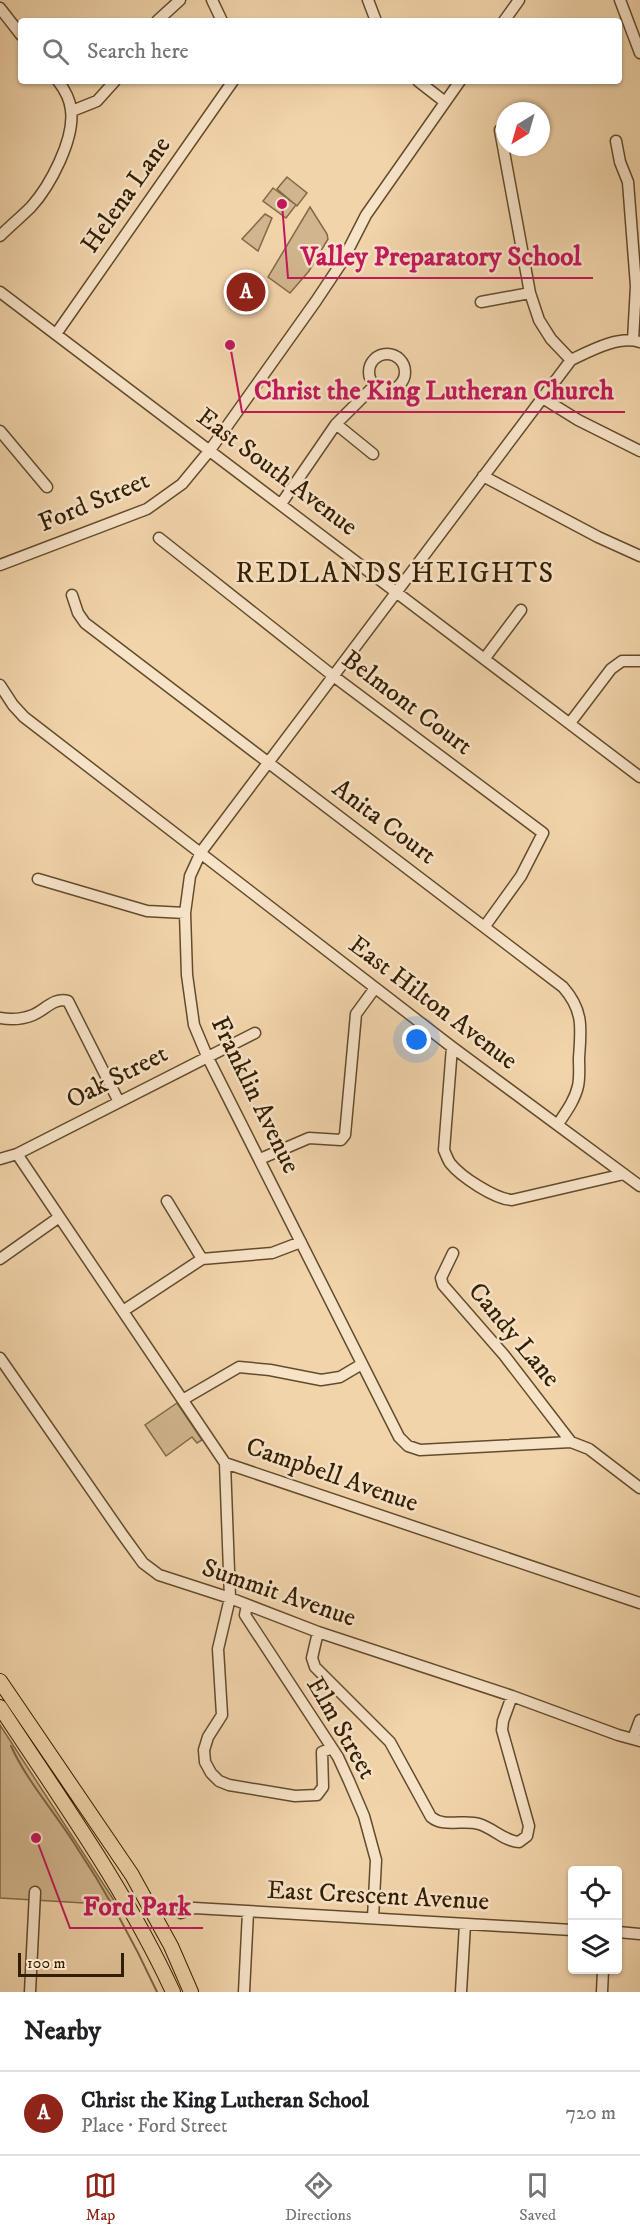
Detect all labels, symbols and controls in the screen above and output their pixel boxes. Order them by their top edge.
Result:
search box [18,18,622,84]
icon: search [39,35,72,68]
text: Search here [87,38,189,65]
north arrow [496,102,550,156]
street label: Helena Lane [74,130,178,260]
callout: Valley Preparatory School [288,233,593,278]
text: Valley Preparatory School [300,240,582,274]
pin: A [226,270,266,314]
callout: Christ the King Lutheran Church [242,367,625,412]
text: Christ the King Lutheran Church [254,374,615,408]
street label: East South Avenue [190,401,364,543]
street label: Ford Street [34,464,154,540]
district label: REDLANDS HEIGHTS [235,556,555,591]
street label: Belmont Court [335,643,479,763]
street label: Anita Court [325,772,443,872]
street label: East Hilton Avenue [342,929,524,1077]
street label: Franklin Avenue [203,1011,307,1179]
your location [402,1025,431,1054]
street label: Oak Street [61,1037,173,1117]
street label: Candy Lane [461,1276,567,1394]
street label: Campbell Avenue [242,1430,422,1520]
street label: Summit Avenue [198,1551,360,1635]
street label: Elm Street [299,1671,383,1785]
map controls [568,1866,622,1974]
button: locate [568,1866,622,1920]
street label: East Crescent Avenue [266,1874,490,1918]
callout: Ford Park [70,1883,203,1928]
text: Ford Park [83,1890,192,1924]
button: layers [568,1920,622,1974]
scale bar [18,1950,124,1978]
text: 100 m [27,1953,66,1973]
text: Nearby [24,2015,101,2048]
text: Christ the King Lutheran School [81,2087,369,2114]
text: A [37,2101,50,2126]
text: 720 m [566,2101,616,2126]
text: Place · Ford Street [81,2114,228,2139]
tab: Map [84,2169,117,2225]
tab: Directions [285,2169,351,2225]
tab: Saved [519,2169,556,2225]

